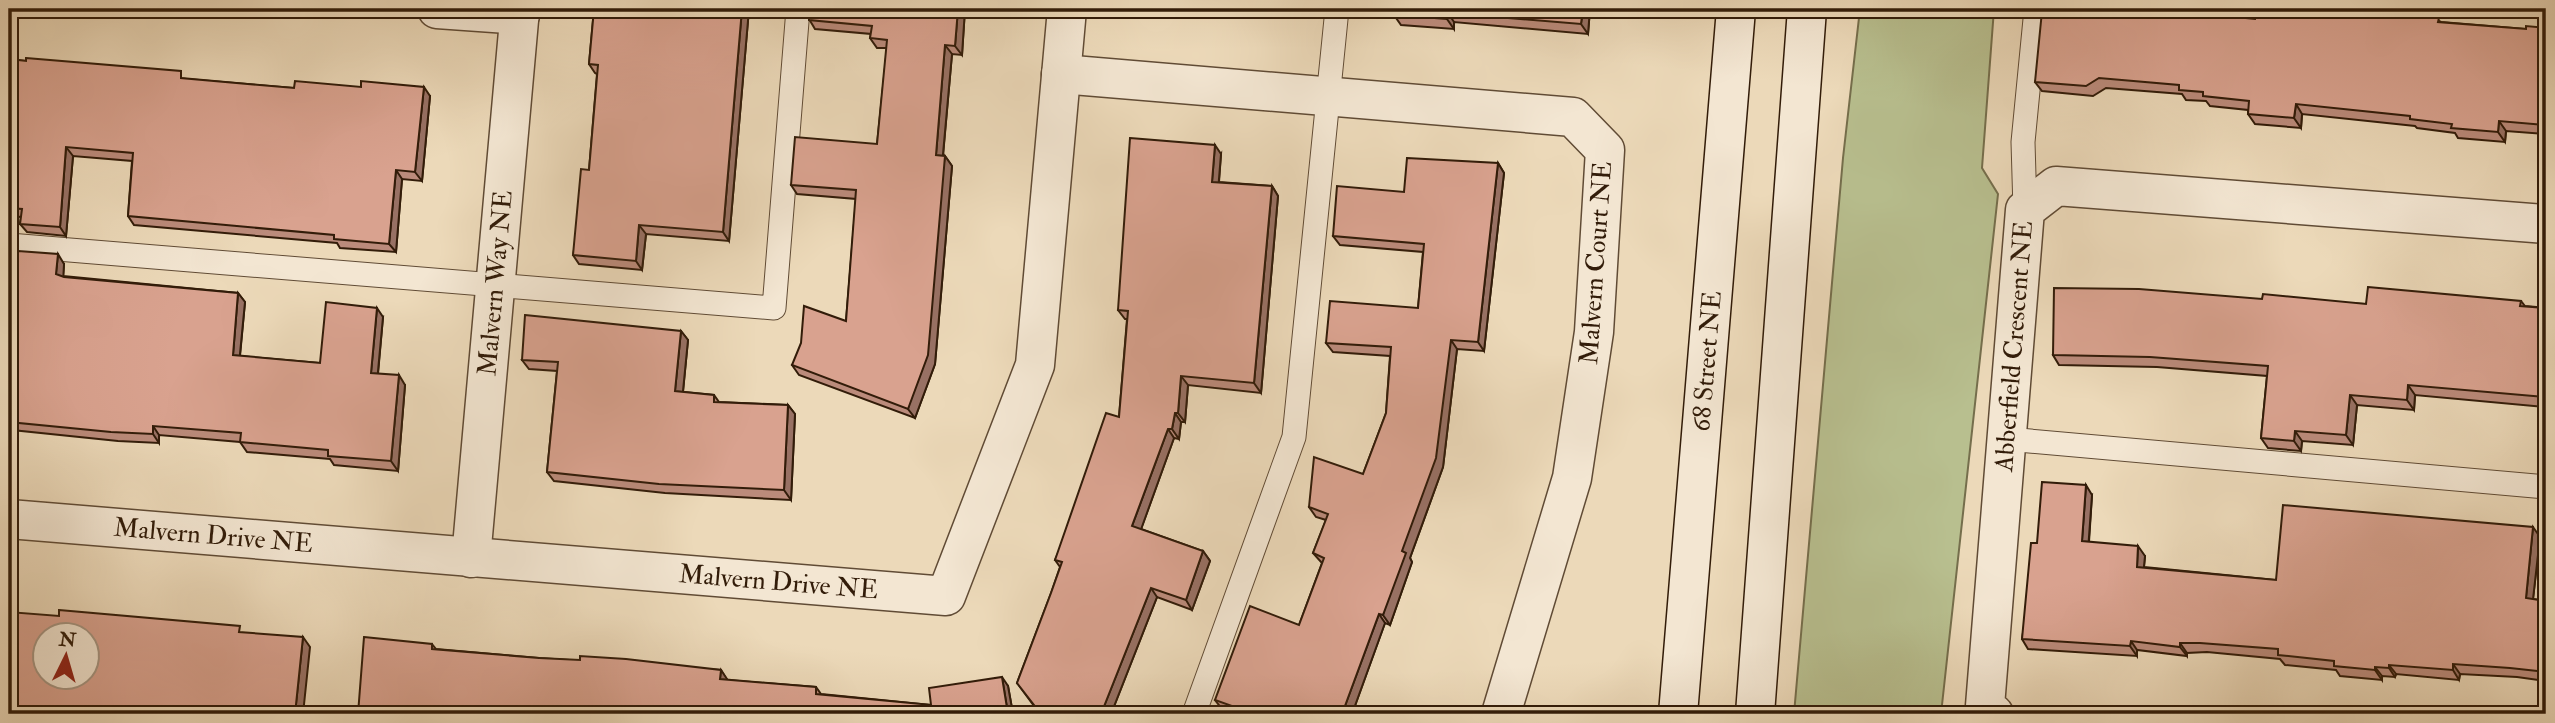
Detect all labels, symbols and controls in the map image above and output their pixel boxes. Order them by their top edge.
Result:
street label: Malvern Court NE [1573,160,1619,366]
street label: Malvern Way NE [471,189,520,377]
street label: Abberfield Crescent NE [1988,220,2040,474]
street label: 68 Street NE [1685,290,1729,433]
street label: Malvern Drive NE [112,512,314,560]
street label: Malvern Drive NE [678,558,879,606]
north arrow [32,622,102,692]
text: N [57,627,78,653]

